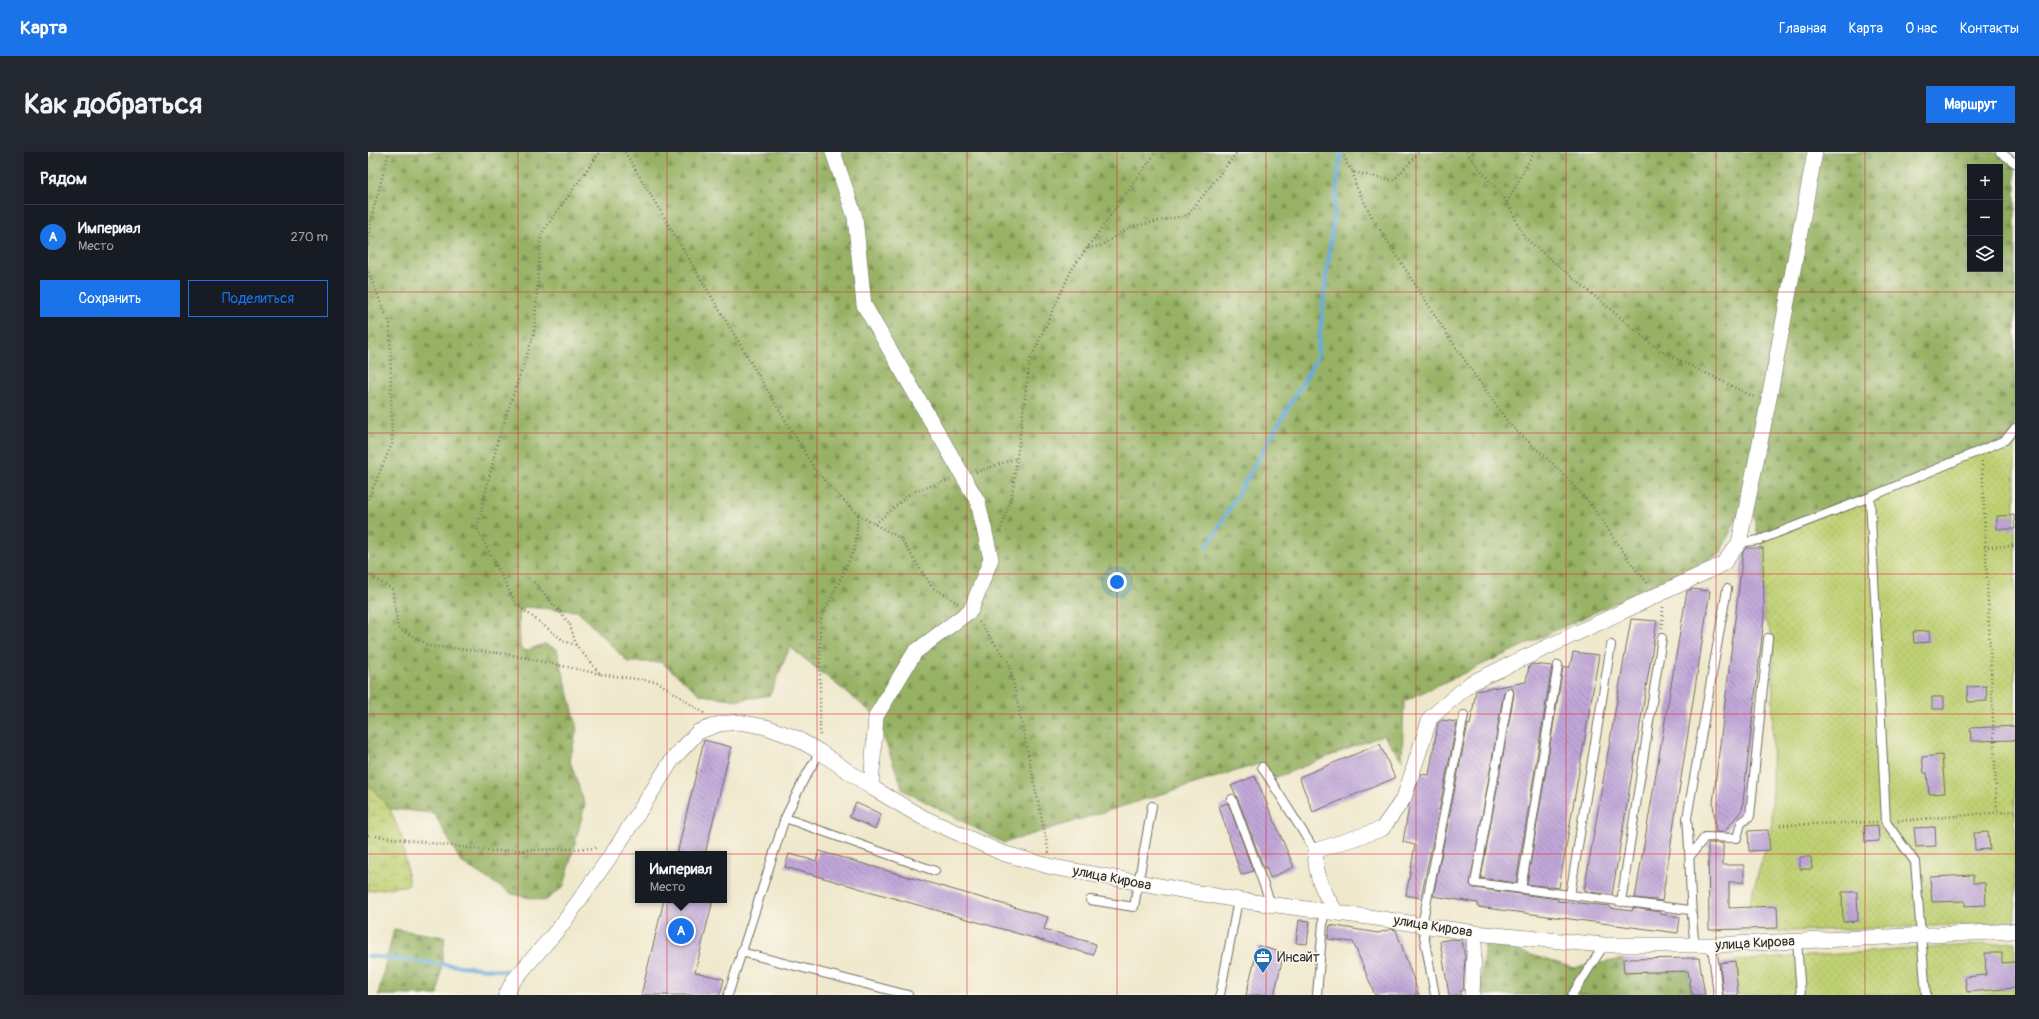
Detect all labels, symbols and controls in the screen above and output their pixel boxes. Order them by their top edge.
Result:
text: Карта [20,16,67,40]
text: Главная [1779,20,1826,37]
text: Карта [1848,20,1883,37]
text: О нас [1905,20,1938,37]
text: Контакты [1960,20,2019,37]
button: Маршрут [1926,86,2015,123]
text: Как добраться [24,87,202,122]
map controls [1967,164,2003,272]
button: + [1967,164,2003,200]
text: Рядом [40,168,87,189]
button: − [1967,200,2003,236]
text: Империал [78,219,141,238]
text: A [49,229,57,245]
text: 270 m [291,229,328,245]
button: layers [1967,236,2003,272]
text: Место [78,238,114,254]
button: Сохранить [40,280,180,317]
button: Поделиться [188,280,328,317]
your location [1107,572,1127,592]
popup [635,851,727,903]
text: Империал [650,860,712,879]
street label: улица Кирова [1070,862,1153,894]
text: Место [650,879,685,895]
street label: улица Кирова [1391,911,1474,941]
pin: A [668,916,694,946]
street label: улица Кирова [1714,932,1795,954]
office icon: Инсайт [1252,946,1274,974]
place label: Инсайт [1277,949,1320,966]

